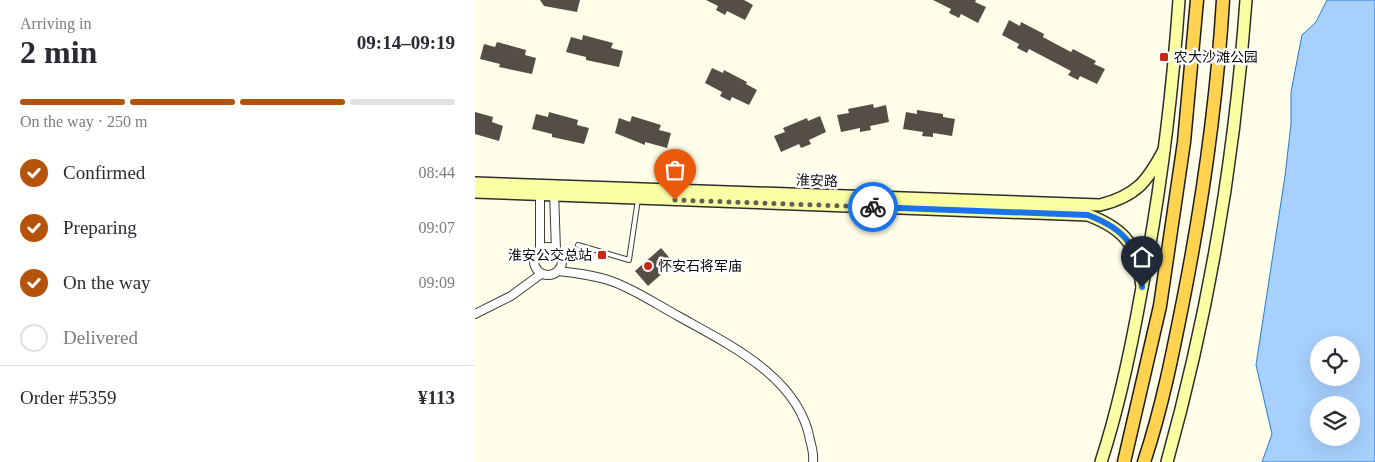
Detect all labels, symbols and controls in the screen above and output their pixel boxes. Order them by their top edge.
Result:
text: Arriving in [20,15,92,32]
text: 09:14–09:19 [357,32,455,53]
text: 2 min [20,34,97,70]
place label: 农大沙滩公园 [1174,50,1258,65]
marker: 农大沙滩公园 [1158,51,1170,63]
text: On the way · 250 m [20,113,148,130]
pin [654,149,696,200]
icon: bag [661,156,689,184]
icon: check [20,159,48,187]
text: Confirmed [63,162,145,183]
text: 08:44 [419,164,455,181]
street label: 淮安路 [796,173,838,189]
courier [848,182,898,232]
icon: bike [859,193,887,221]
icon: check [20,214,48,242]
text: Preparing [63,217,137,238]
text: 09:07 [419,219,455,236]
pin [1121,236,1163,287]
icon: home [1128,243,1156,271]
place label: 淮安公交总站 [508,247,592,263]
marker: 淮安公交总站 [596,249,608,261]
place label: 怀安石将军庙 [658,259,742,274]
marker: 怀安石将军庙 [642,260,654,272]
icon: check [20,269,48,297]
text: On the way [63,272,151,293]
text: 09:09 [419,274,455,291]
text: Delivered [63,327,138,348]
map controls [1310,336,1360,446]
button: locate [1310,336,1360,386]
text: Order #5359 [20,387,117,408]
text: ¥113 [418,387,455,408]
button: layers [1310,396,1360,446]

